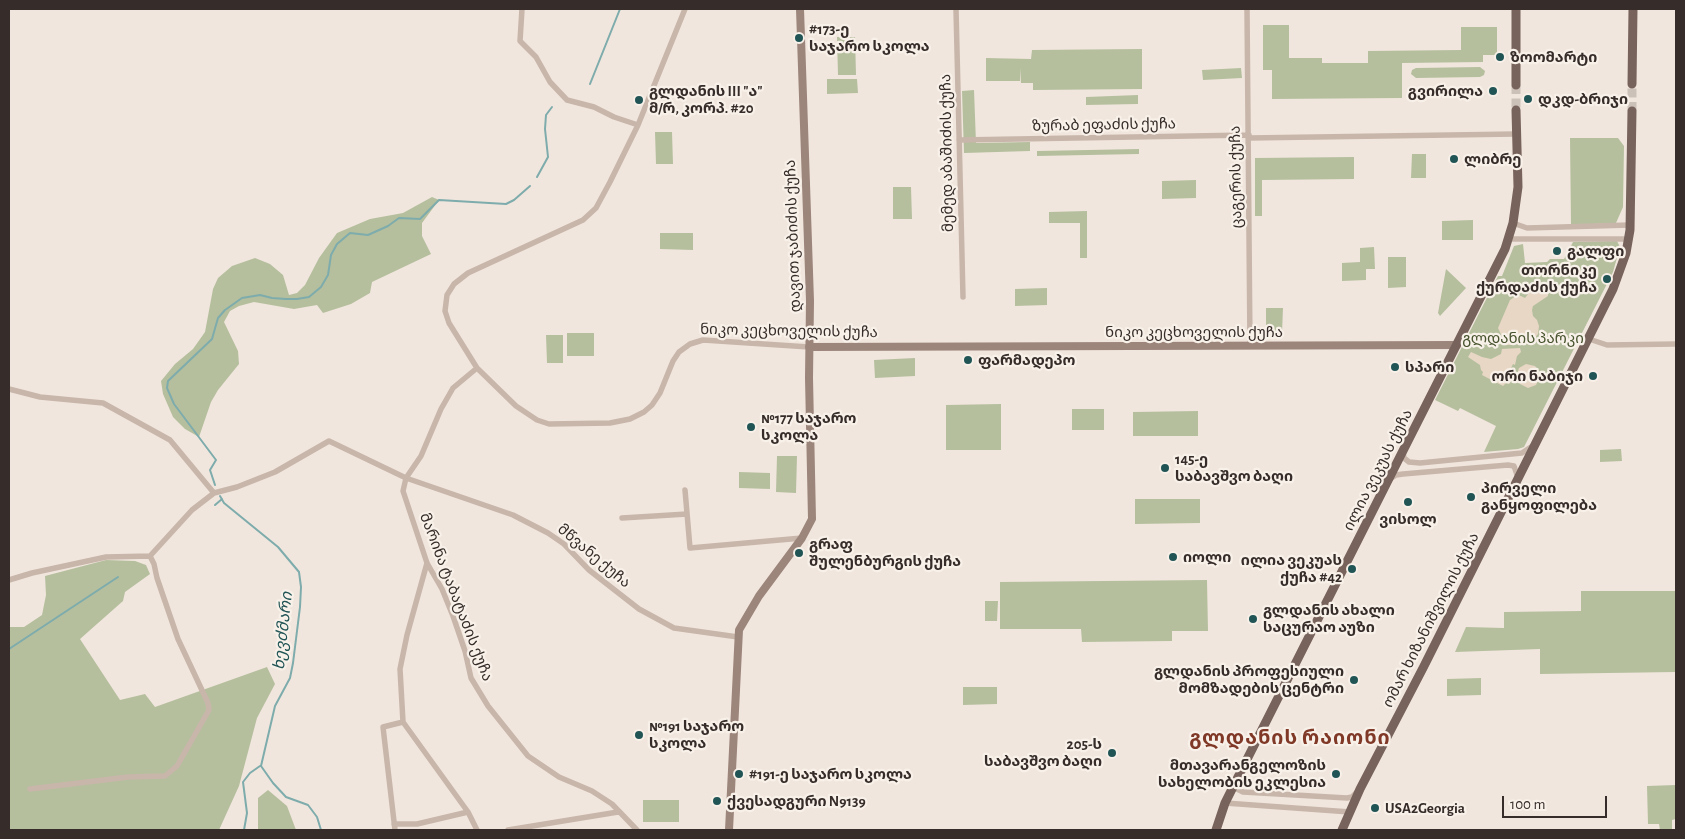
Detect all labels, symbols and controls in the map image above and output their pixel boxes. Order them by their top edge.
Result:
place label: #173-ე საჯარო სკოლა [809,20,930,55]
marker: #173-ე საჯარო სკოლა [793,32,805,44]
place label: ზოომარტი [1510,48,1597,66]
marker: ზოომარტი [1494,51,1506,63]
street label: მემედ აბაშიძის ქუჩა [937,74,957,232]
place label: გლდანის III "ა" მ/რ, კორპ. #20 [649,82,763,117]
place label: გვირილა [1408,82,1483,100]
marker: გვირილა [1487,85,1499,97]
place label: დკდ-ბრიჯი [1538,90,1628,108]
marker: დკდ-ბრიჯი [1522,93,1534,105]
marker: გლდანის III "ა" მ/რ, კორპ. #20 [633,94,645,106]
street label: ზურაბ ეფაძის ქუჩა [1032,115,1176,135]
street label: ცაგერის ქუჩა [1226,125,1246,229]
place label: ლიბრე [1464,150,1521,168]
marker: ლიბრე [1448,153,1460,165]
street label: დავით ჯაბიძის ქუჩა [781,159,805,313]
place label: გალფი [1567,242,1624,260]
marker: გალფი [1551,245,1563,257]
place label: თორნიკე ქურდაძის ქუჩა [1476,261,1597,296]
marker: თორნიკე ქურდაძის ქუჩა [1601,273,1613,285]
street label: ნიკო კეცხოველის ქუჩა [700,320,878,342]
street label: ნიკო კეცხოველის ქუჩა [1105,323,1283,341]
park label: გლდანის პარკი [1462,329,1584,347]
place label: ფარმადეპო [978,351,1075,369]
marker: ფარმადეპო [962,354,974,366]
place label: სპარი [1405,358,1454,376]
marker: სპარი [1389,361,1401,373]
place label: ორი ნაბიჯი [1492,367,1583,385]
marker: ორი ნაბიჯი [1587,370,1599,382]
street label: ილია ვეკუას ქუჩა [1340,406,1416,534]
place label: №177 საჯარო სკოლა [761,409,856,444]
marker: №177 საჯარო სკოლა [745,421,757,433]
place label: 145-ე საბავშვო ბაღი [1175,450,1293,485]
marker: 145-ე საბავშვო ბაღი [1159,462,1171,474]
place label: პირველი განყოფილება [1481,479,1597,514]
marker: პირველი განყოფილება [1465,491,1477,503]
marker: ვისოლ [1402,496,1414,508]
street label: მარინა ტაბატაძის ქუჩა [416,510,496,684]
place label: ვისოლ [1379,510,1437,528]
street label: მწვანე ქუჩა [554,520,634,592]
street label: ომარ ხიზანიშვილის ქუჩა [1379,529,1483,711]
place label: გრაფ შულენბურგის ქუჩა [809,535,961,570]
marker: გრაფ შულენბურგის ქუჩა [793,547,805,559]
place label: იოლი [1183,548,1231,566]
marker: იოლი [1167,551,1179,563]
place label: ილია ვეკუას ქუჩა #42 [1241,551,1342,586]
marker: ილია ვეკუას ქუჩა #42 [1346,563,1358,575]
water label: ხევძმარი [269,591,297,671]
place label: გლდანის ახალი საცურაო აუზი [1263,601,1395,636]
marker: გლდანის ახალი საცურაო აუზი [1247,613,1259,625]
place label: გლდანის პროფესიული მომზადების ცენტრი [1154,662,1344,697]
marker: გლდანის პროფესიული მომზადების ცენტრი [1348,674,1360,686]
place label: №191 საჯარო სკოლა [649,717,744,752]
district label: გლდანის რაიონი [1188,726,1392,750]
marker: №191 საჯარო სკოლა [633,729,645,741]
place label: 205-ს საბავშვო ბაღი [984,735,1102,770]
marker: 205-ს საბავშვო ბაღი [1106,747,1118,759]
place label: მთავარანგელოზის სახელობის ეკლესია [1158,756,1326,791]
place label: #191-ე საჯარო სკოლა [749,765,912,783]
marker: #191-ე საჯარო სკოლა [733,768,745,780]
marker: მთავარანგელოზის სახელობის ეკლესია [1330,768,1342,780]
scale bar [1505,786,1610,818]
place label: ქვესადგური N9139 [727,792,866,810]
marker: ქვესადგური N9139 [711,795,723,807]
text: 100 m [1510,797,1545,812]
place label: USA2Georgia [1385,799,1465,817]
marker: USA2Georgia [1369,802,1381,814]

